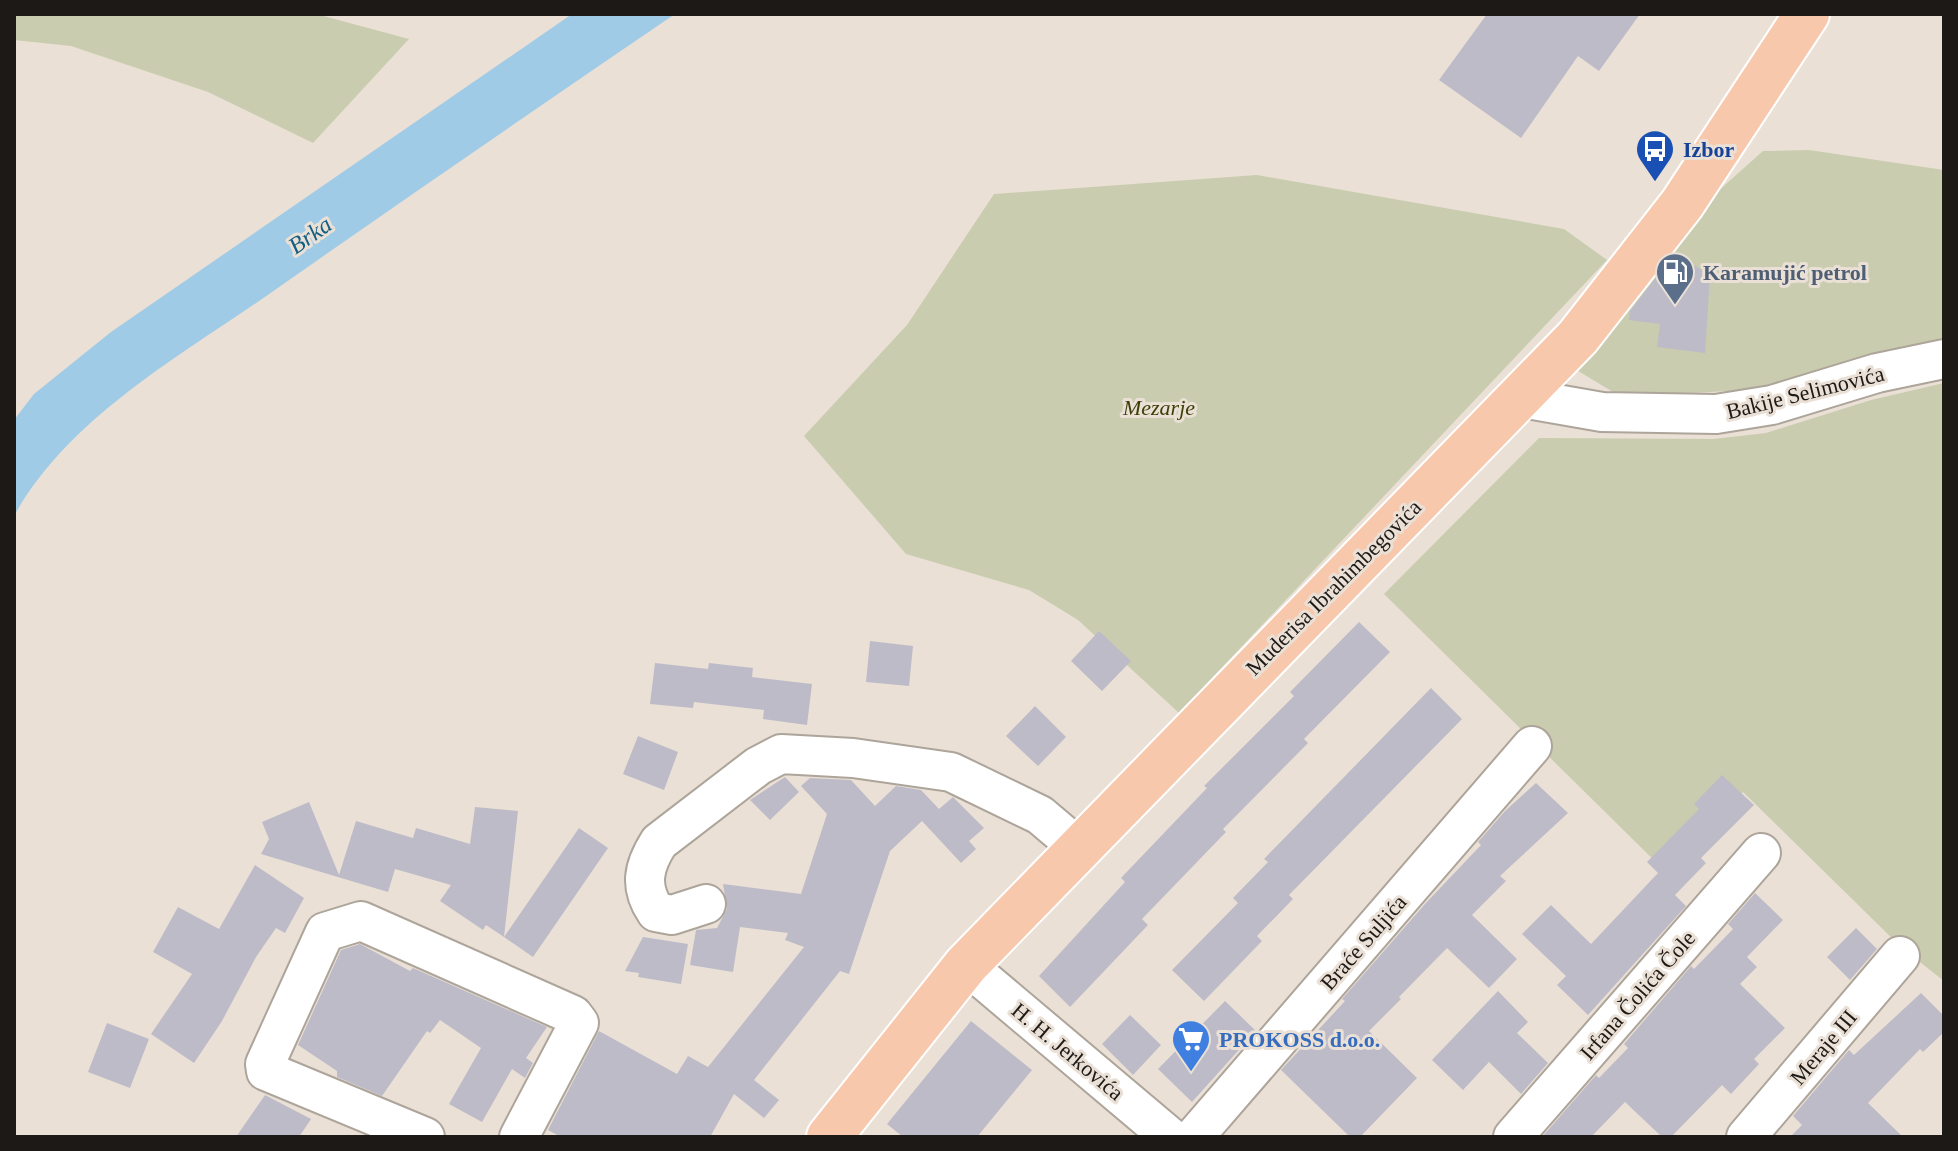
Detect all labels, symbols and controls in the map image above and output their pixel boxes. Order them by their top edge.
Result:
bus stop icon: Izbor [1634,128,1676,183]
place label: Izbor [1683,137,1735,162]
water label: Brka [283,211,337,259]
fuel station icon: Karamujić petrol [1654,251,1696,306]
place label: Karamujić petrol [1703,260,1867,285]
street label: Bakije Selimovića [1724,361,1887,424]
park label: Mezarje [1122,395,1195,420]
street label: Muderisa Ibrahimbegovića [1240,494,1426,680]
street label: Braće Suljića [1315,889,1412,995]
street label: Irfana Čolića Čole [1575,926,1700,1065]
street label: H. H. Jerkovića [1007,997,1129,1105]
street label: Meraje III [1785,1005,1862,1090]
supermarket icon: PROKOSS d.o.o. [1170,1018,1212,1073]
place label: PROKOSS d.o.o. [1219,1027,1380,1052]

